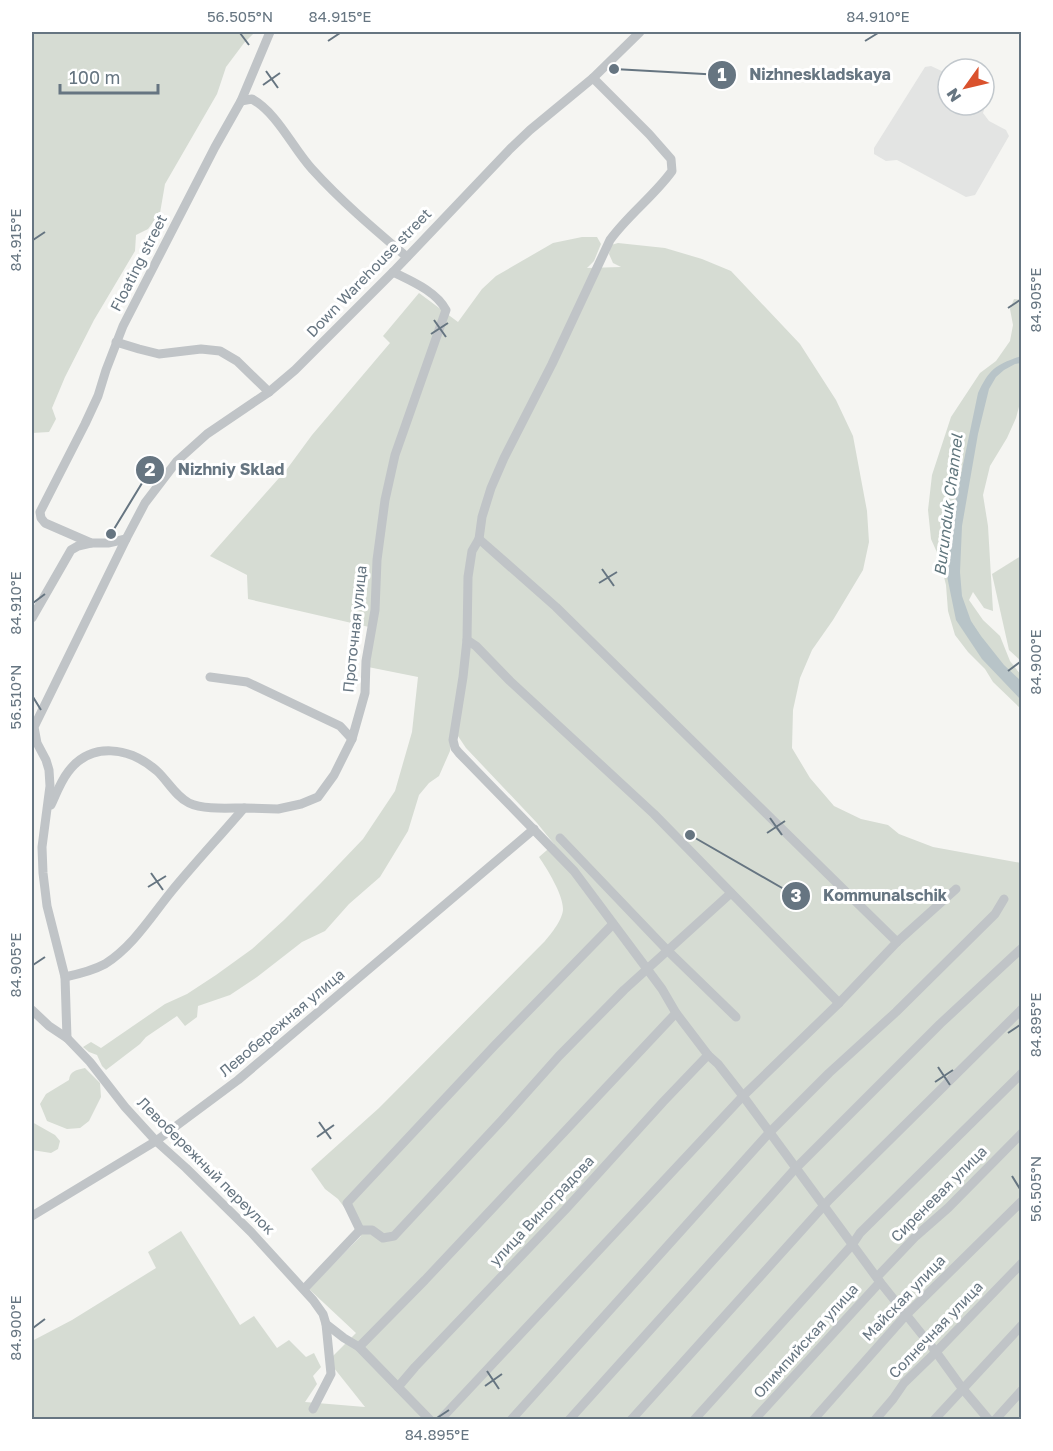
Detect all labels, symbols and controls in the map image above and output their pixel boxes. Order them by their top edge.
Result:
text: 56.505°N [207,7,273,25]
text: 84.915°E [309,7,371,25]
text: 84.910°E [846,7,910,25]
scale bar [60,57,158,95]
north arrow [936,57,996,117]
callout: Nizhneskladskaya [707,58,903,92]
text: 1 [717,63,727,85]
text: Nizhneskladskaya [749,64,891,84]
text: 100 m [69,66,120,88]
text: N [942,85,965,106]
street label: Down Warehouse street [302,204,434,340]
text: 84.915°E [6,209,24,271]
street label: Floating street [106,211,170,314]
text: 84.905°E [1026,268,1044,332]
water label: Burunduk Channel [929,432,967,577]
callout: Nizhniy Sklad [135,453,296,487]
text: 2 [145,458,156,480]
text: Nizhniy Sklad [178,459,284,479]
street label: Проточная улица [338,564,370,693]
text: 84.910°E [6,571,24,635]
text: 84.900°E [1026,629,1044,695]
text: 56.510°N [6,665,24,729]
callout: Kommunalschik [781,879,959,913]
text: 3 [791,884,802,906]
text: Kommunalschik [823,885,948,905]
text: 84.905°E [6,933,24,997]
street label: Левобережная улица [215,965,348,1080]
text: 84.895°E [1026,993,1044,1057]
street label: Левобережный переулок [134,1093,279,1238]
street label: Сиреневая улица [887,1142,990,1245]
street label: улица Виноградова [485,1151,597,1269]
text: 56.505°N [1026,1156,1044,1222]
street label: Майская улица [858,1251,949,1344]
street label: Солнечная улица [884,1277,986,1382]
street label: Олимпийская улица [749,1279,861,1401]
text: 84.900°E [6,1295,24,1361]
text: 84.895°E [405,1425,469,1443]

